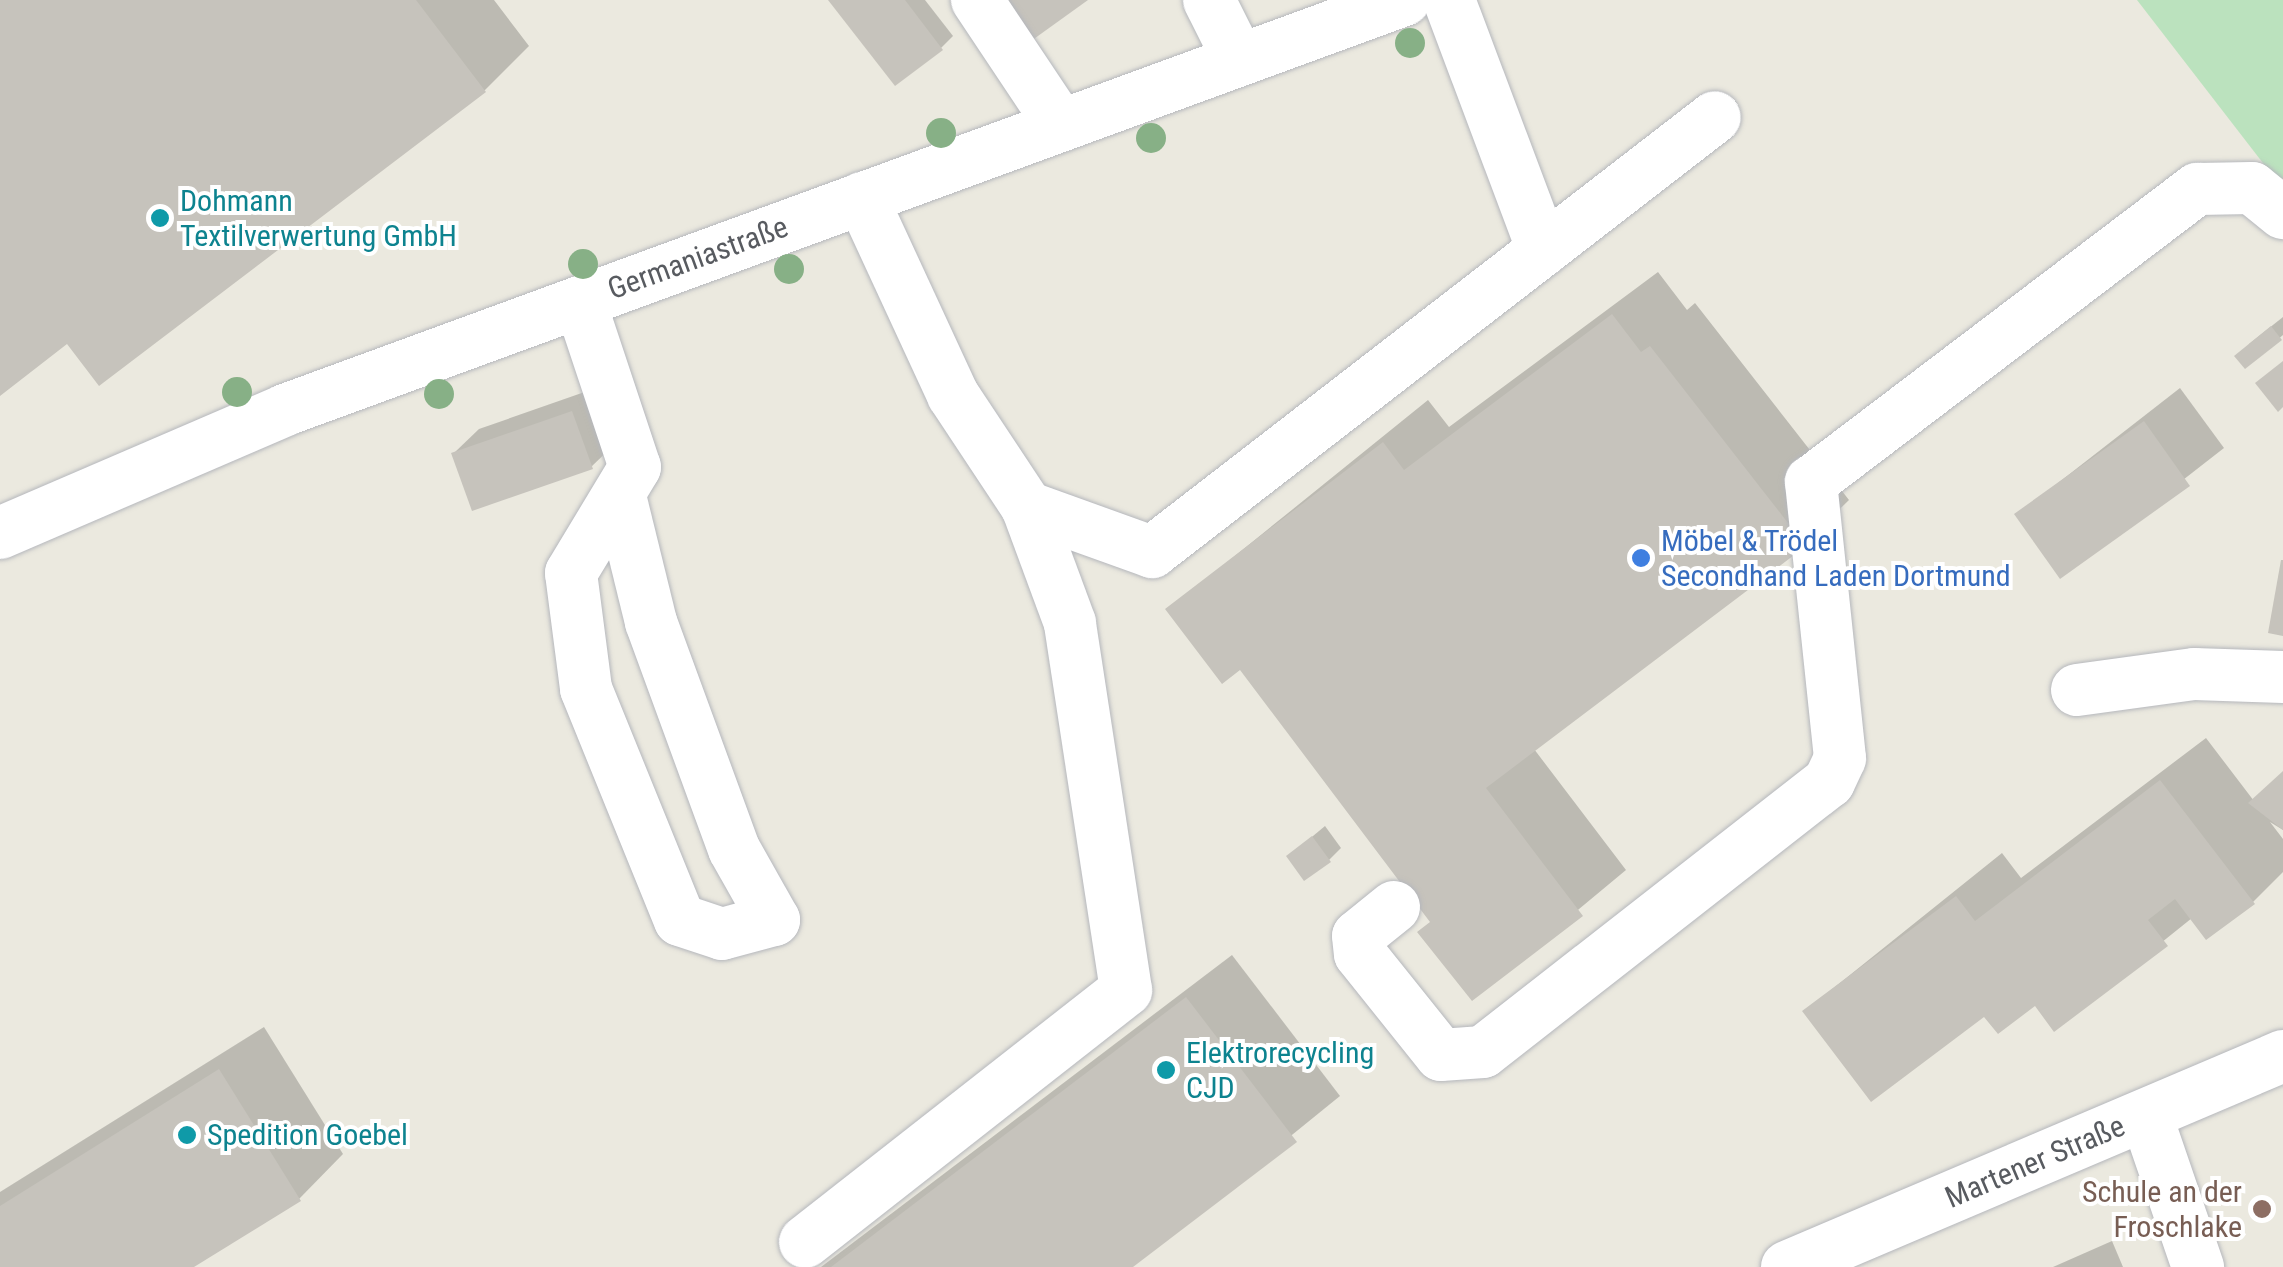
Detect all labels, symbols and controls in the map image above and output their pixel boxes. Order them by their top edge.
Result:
place label: Dohmann Textilverwertung GmbH [180,183,457,254]
marker: Dohmann Textilverwertung GmbH [149,207,171,229]
street label: Germaniastraße [603,209,793,307]
place label: Möbel & Trödel Secondhand Laden Dortmund [1661,523,2011,594]
marker: Möbel & Trödel Secondhand Laden Dortmund [1630,547,1652,569]
place label: Elektrorecycling CJD [1186,1035,1374,1106]
marker: Elektrorecycling CJD [1155,1059,1177,1081]
street label: Martener Straße [1940,1108,2130,1216]
place label: Spedition Goebel [207,1117,408,1153]
marker: Spedition Goebel [176,1124,198,1146]
place label: Schule an der Froschlake [2082,1174,2242,1244]
marker: Schule an der Froschlake [2251,1198,2273,1220]

